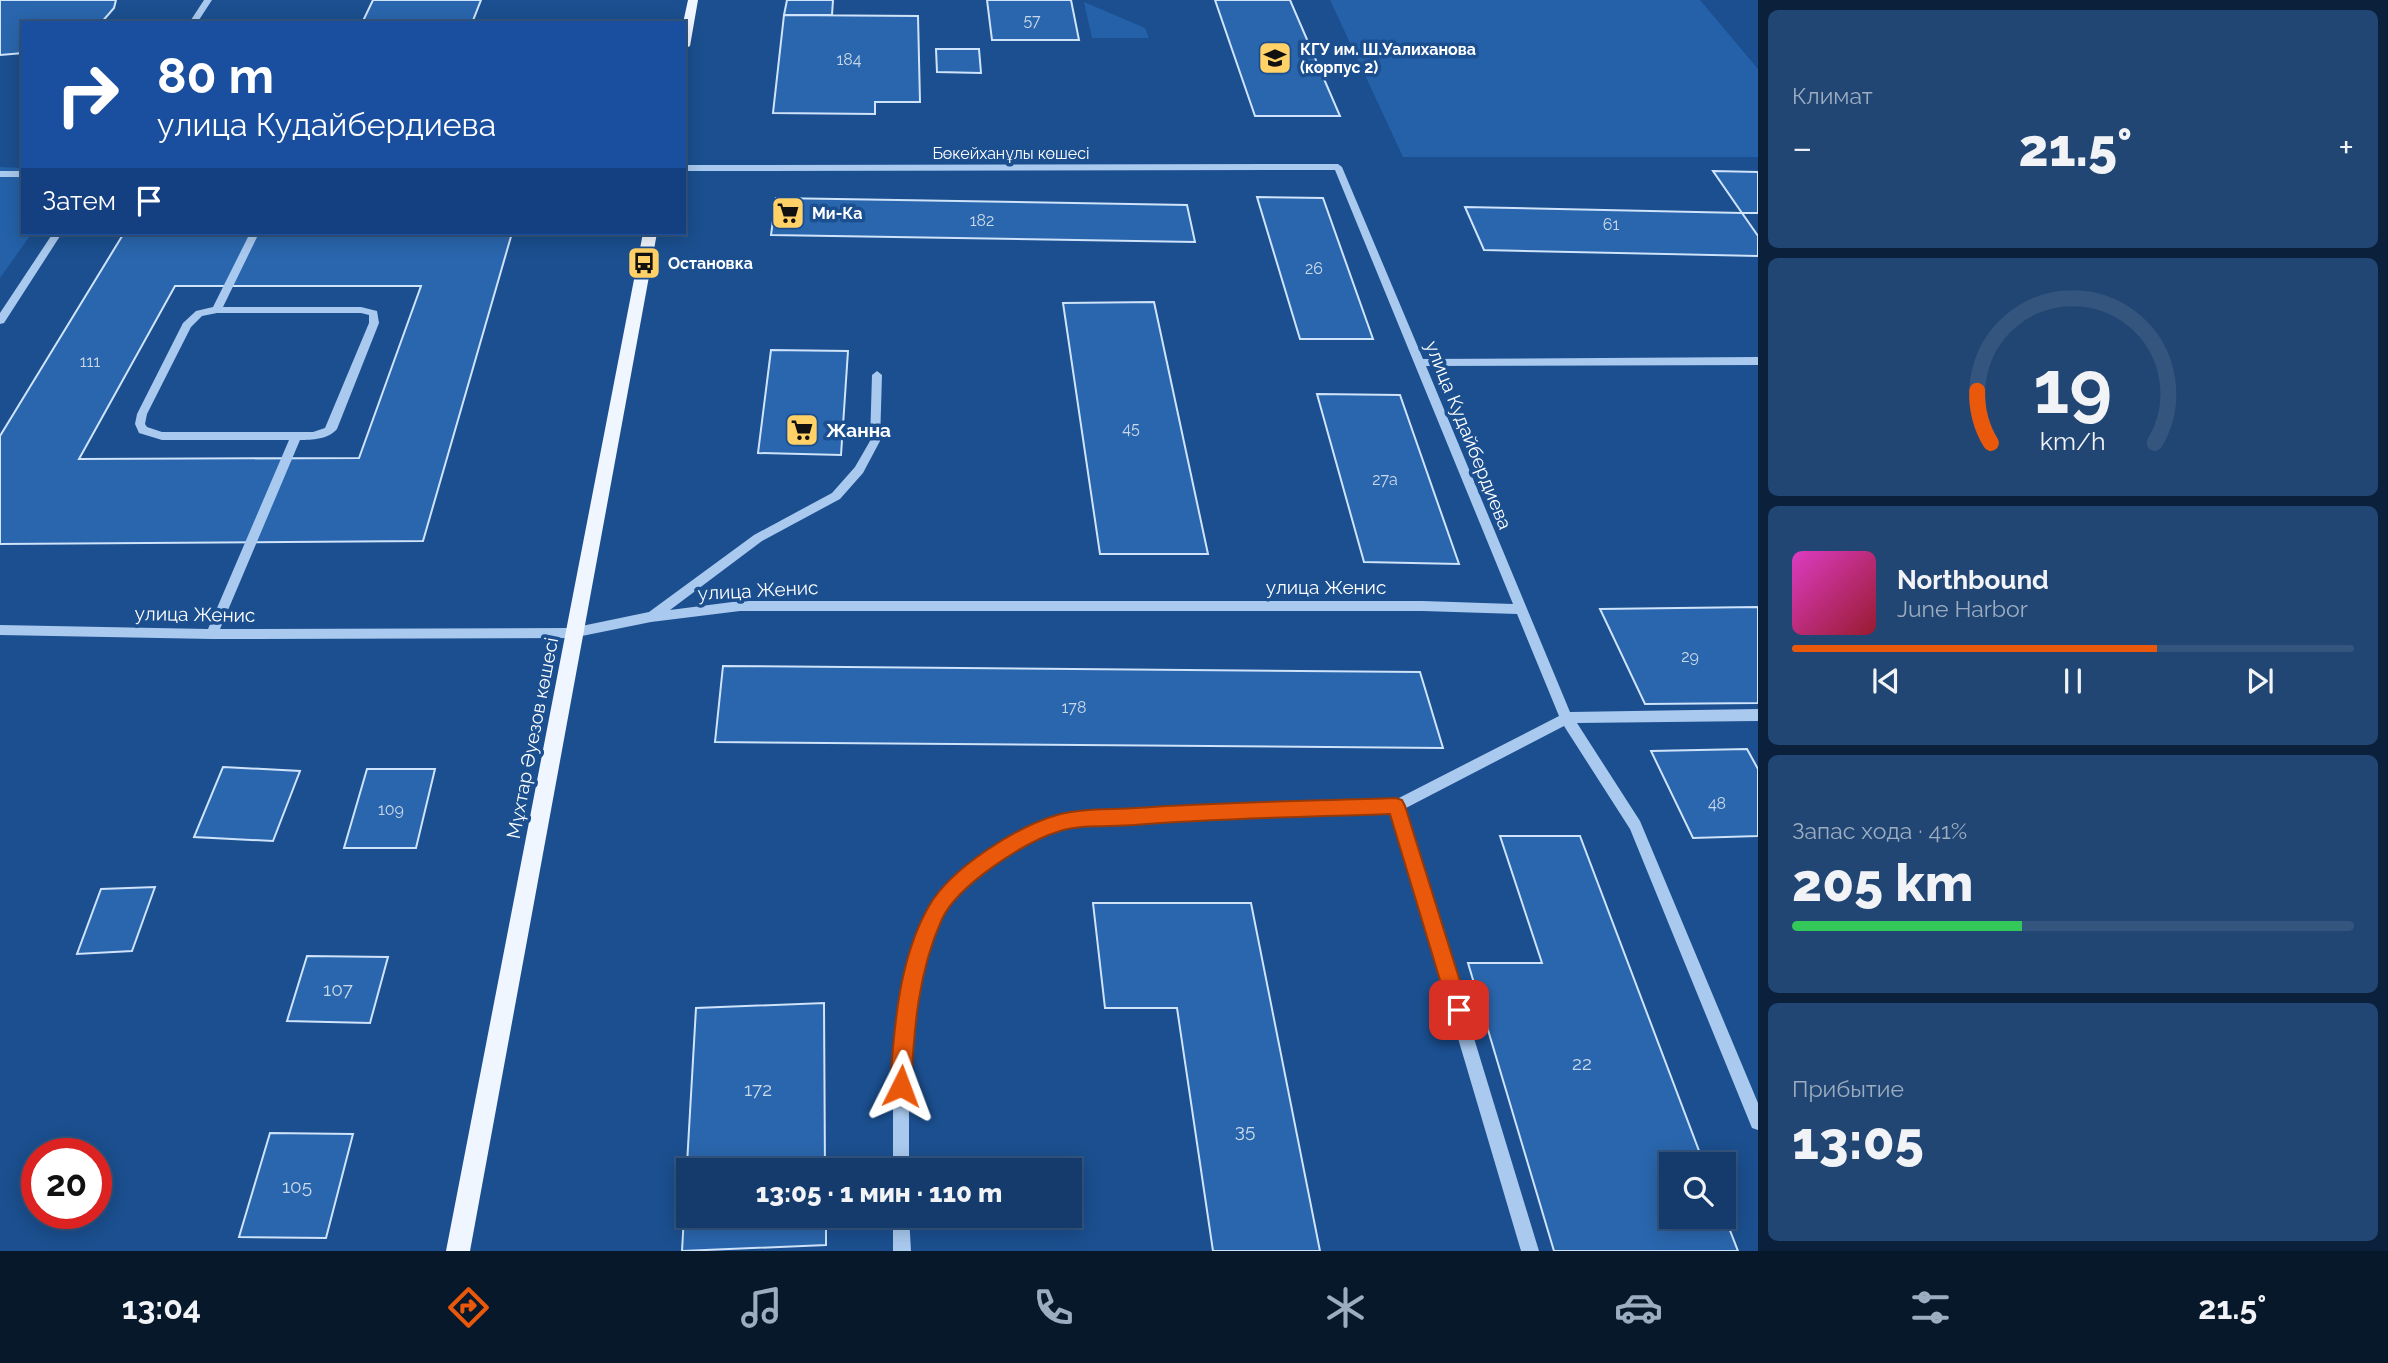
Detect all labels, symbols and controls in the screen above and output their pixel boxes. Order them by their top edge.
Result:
house number: 57 [1023,11,1041,30]
school or university icon: КГУ им. Ш.Уалиханова (корпус 2) [1256,39,1294,77]
place label: КГУ им. Ш.Уалиханова (корпус 2) [1300,40,1476,77]
text: 80 m [157,47,274,104]
icon: right [42,49,133,140]
house number: 184 [836,50,862,69]
text: Климат [1792,82,1873,109]
text: улица Кудайбердиева [157,106,496,143]
text: 21.5° [2018,117,2132,178]
text: − [1792,125,1812,170]
text: + [2338,125,2354,170]
street label: Бөкейханұлы көшесі [932,144,1090,163]
icon: arrive [130,182,168,220]
text: Затем [42,186,116,216]
supermarket icon: Ми-Ка [769,194,807,232]
place label: Ми-Ка [812,204,862,223]
house number: 182 [970,211,994,230]
house number: 61 [1603,215,1619,234]
bus stop icon: Остановка [625,244,663,282]
place label: Остановка [668,254,753,273]
house number: 26 [1305,259,1323,278]
street label: улица Кудайбердиева [1421,338,1517,532]
text: 19 [2034,346,2112,431]
house number: 111 [80,352,100,371]
supermarket icon: Жанна [783,411,821,449]
place label: Жанна [826,419,891,441]
house number: 45 [1122,419,1140,438]
text: km/h [2040,426,2106,456]
house number: 27а [1372,470,1398,489]
text: Northbound [1897,565,2049,595]
street label: улица Женис [697,576,819,604]
street label: улица Женис [1266,576,1386,598]
text: June Harbor [1897,595,2028,622]
street label: улица Женис [134,602,256,626]
street label: Мұхтар Әуезов көшесі [502,636,562,840]
house number: 29 [1681,647,1699,666]
icon: previous [1867,662,1905,700]
icon: pause [2054,662,2092,700]
icon: next [2241,662,2279,700]
house number: 178 [1062,698,1086,717]
house number: 48 [1708,794,1726,813]
house number: 109 [378,800,404,819]
text: Запас хода · 41% [1792,817,1967,844]
text: 205 km [1792,852,1973,913]
house number: 107 [323,978,353,1000]
pin [1429,980,1489,1040]
icon: arrive [1440,991,1478,1029]
position arrow [864,1049,938,1123]
house number: 22 [1572,1052,1592,1074]
text: Прибытие [1792,1075,1904,1102]
house number: 172 [744,1078,772,1100]
text: 13:05 [1792,1110,1924,1171]
house number: 35 [1235,1119,1255,1141]
speed limit sign: 20 [21,1138,112,1229]
map controls [1659,1152,1736,1229]
button: search [1659,1152,1736,1229]
house number: 105 [282,1175,312,1197]
text: 13:05 · 1 мин · 110 m [756,1178,1002,1208]
icon: directions [444,1283,493,1332]
icon: music [737,1283,786,1332]
icon: phone [1029,1283,1078,1332]
icon: climate [1321,1283,1370,1332]
icon: car [1614,1283,1663,1332]
icon: filters [1906,1283,1955,1332]
text: 13:04 [122,1289,201,1326]
text: 21.5° [2198,1289,2266,1326]

